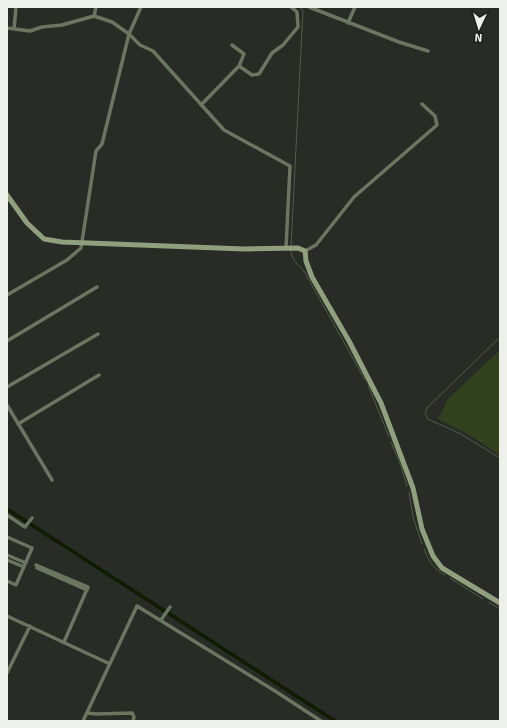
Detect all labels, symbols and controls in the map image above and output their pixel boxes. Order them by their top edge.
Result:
north arrow [459,8,499,48]
text: N [474,31,483,44]

